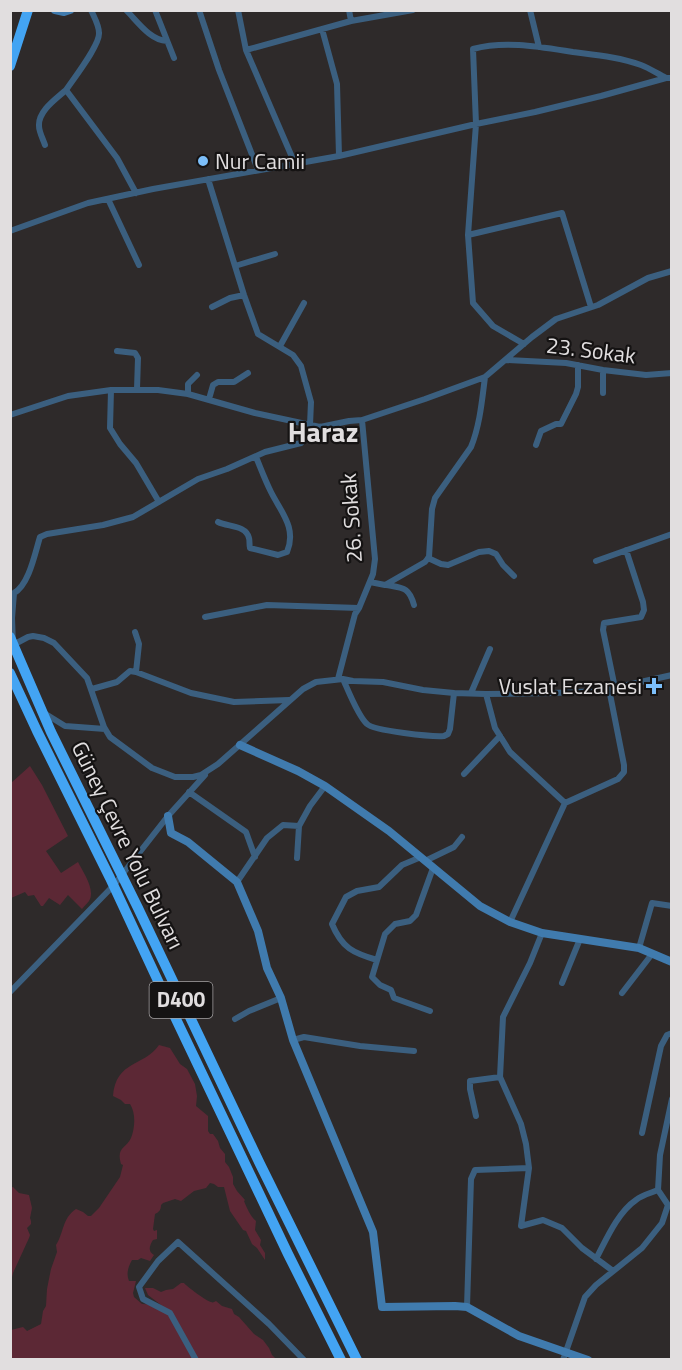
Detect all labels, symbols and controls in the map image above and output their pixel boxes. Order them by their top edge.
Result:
place label: Nur Camii [215,144,305,178]
marker: Nur Camii [196,154,210,168]
street label: 23. Sokak [544,328,638,372]
district label: Haraz [288,410,358,453]
street label: 26. Sokak [331,472,371,564]
place label: Vuslat Eczanesi [499,669,642,703]
marker: Vuslat Eczanesi [647,679,661,693]
street label: Güney Çevre Yolu Bulvarı [63,735,193,955]
road number: D400 [150,982,213,1018]

